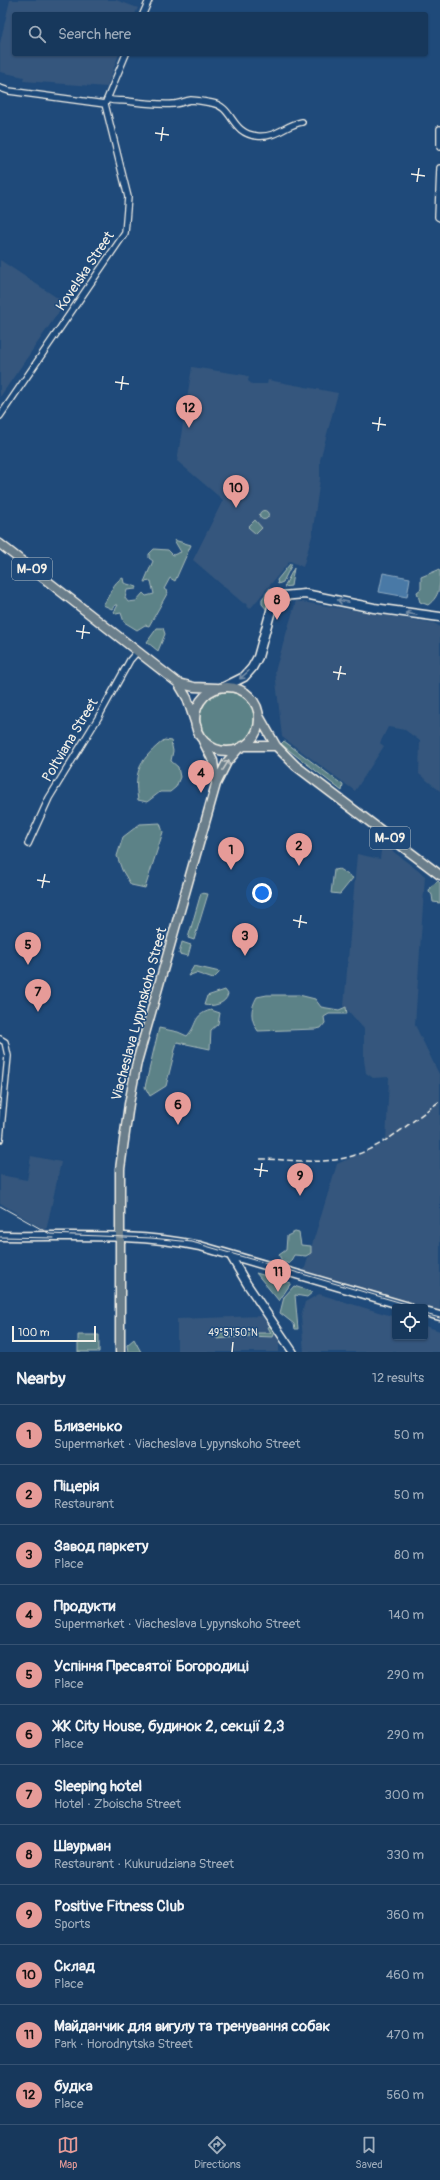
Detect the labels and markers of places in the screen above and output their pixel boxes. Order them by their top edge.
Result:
pin: 12 [176,395,202,428]
pin: 10 [223,475,249,508]
pin: 8 [264,587,290,620]
pin: 4 [188,760,214,793]
pin: 2 [286,833,312,866]
pin: 1 [218,837,244,870]
pin: 3 [232,923,258,956]
pin: 5 [15,932,41,965]
pin: 7 [25,979,51,1012]
pin: 6 [165,1092,191,1125]
pin: 9 [287,1163,313,1196]
pin: 11 [265,1259,291,1292]

